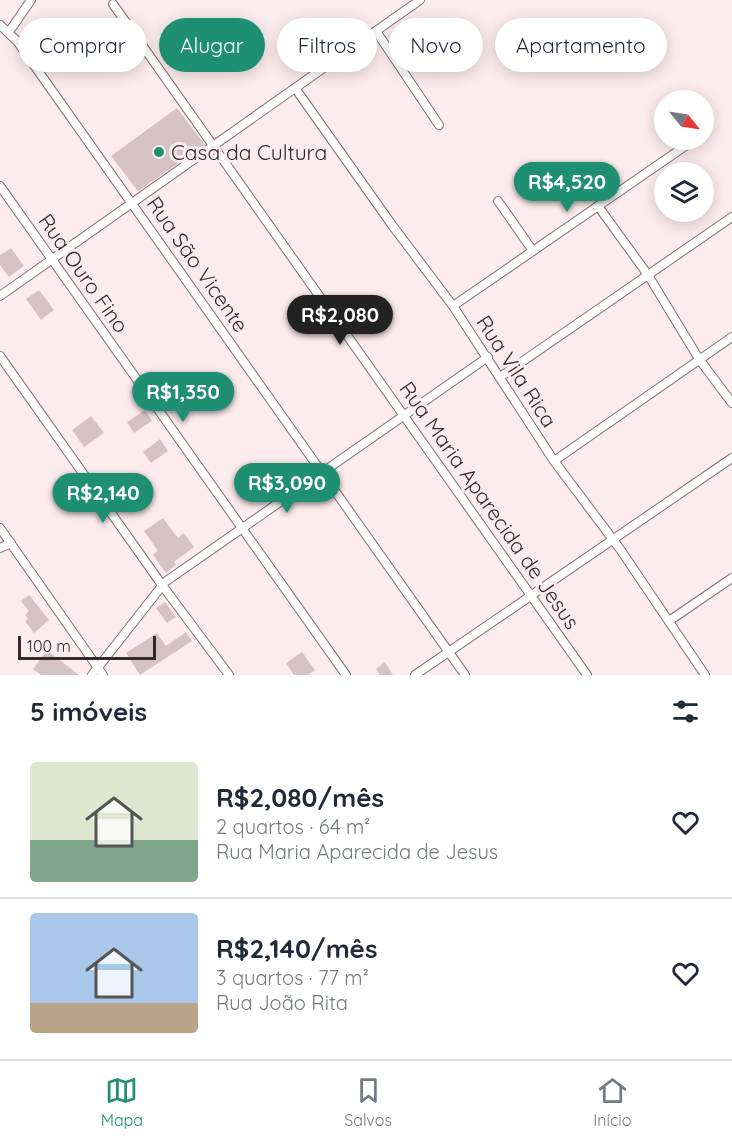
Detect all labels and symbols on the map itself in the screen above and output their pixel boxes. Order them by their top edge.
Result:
north arrow [654,90,714,150]
place label: Casa da Cultura [171,139,327,165]
marker: Casa da Cultura [152,145,166,159]
pin: R$4,520 [512,162,622,213]
street label: Rua São Vicente [142,191,254,337]
street label: Rua Ouro Fino [33,208,135,338]
pin: R$2,080 [285,295,395,346]
street label: Rua Vila Rica [471,310,563,432]
pin: R$1,350 [128,372,238,423]
street label: Rua Maria Aparecida de Jesus [394,376,586,634]
pin: R$3,090 [232,463,342,514]
pin: R$2,140 [48,473,158,524]
scale bar [18,633,156,660]

